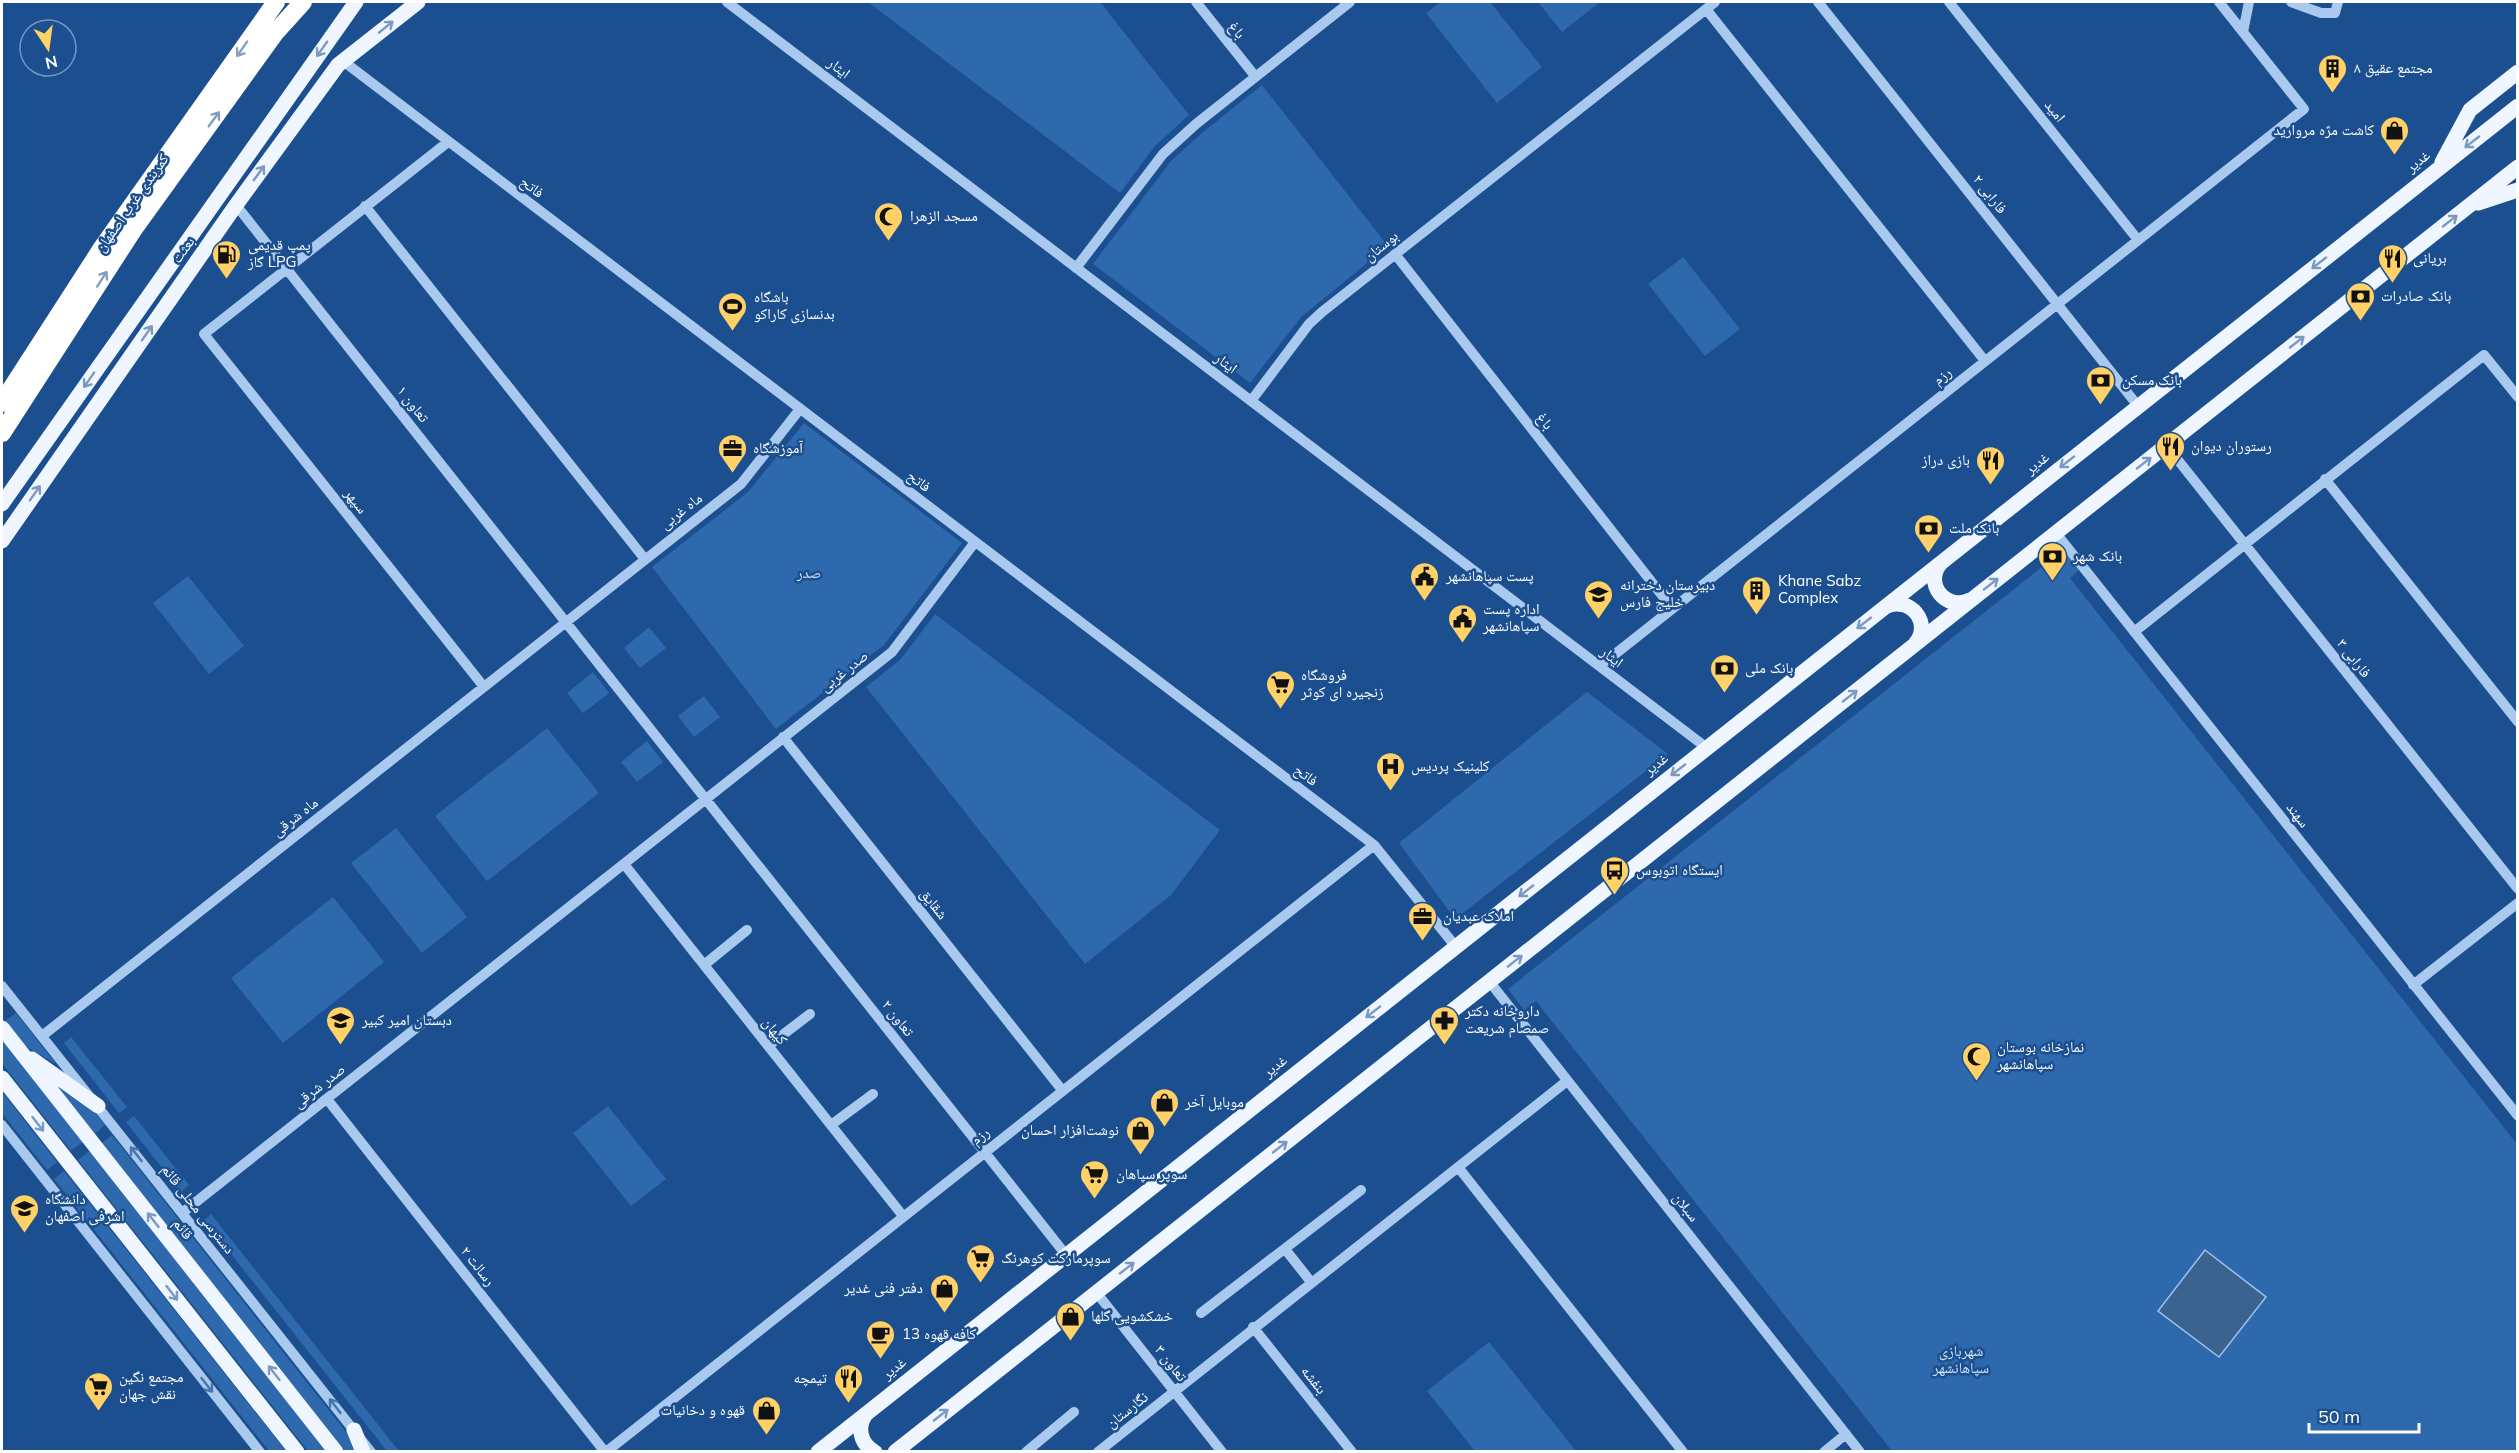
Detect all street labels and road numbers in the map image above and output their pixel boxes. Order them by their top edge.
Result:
street label: باغ [1224,17,1250,43]
street label: ایثار [823,52,854,82]
street label: امید [2041,96,2070,126]
street label: غدیر [2401,145,2434,177]
street label: کمربندی غرب اصفهان [91,150,173,256]
street label: فارابی ۲ [1968,170,2012,218]
street label: فاتح [516,171,548,203]
street label: بوستان [1360,226,1402,266]
street label: بعثت [167,233,198,267]
street label: ایثار [1210,347,1241,377]
street label: رزم [1928,362,1956,390]
street label: تعاون ۱ [392,381,434,427]
street label: باغ [1532,408,1558,434]
street label: غدیر [2020,447,2053,479]
street label: فاتح [903,465,935,497]
street label: سپهر [340,483,372,517]
street label: ماه غربی [656,488,706,534]
street label: فارابی ۳ [2332,634,2376,682]
street label: ایثار [1596,641,1627,671]
street label: صدر غربی [816,646,872,696]
street label: غدیر [1639,748,1672,780]
street label: فاتح [1290,759,1322,791]
street label: ماه شرقی [268,793,322,841]
street label: سهند [2283,798,2314,831]
street label: شقایق [916,884,953,924]
street label: تعاون ۲ [877,995,919,1041]
street label: کیهان [758,1013,792,1049]
street label: غدیر [1258,1050,1291,1082]
street label: صدر شرقی [289,1059,349,1113]
street label: رزم [966,1122,994,1150]
street label: دسترسی محلی قائم [158,1161,238,1257]
street label: سبلان [1668,1188,1704,1226]
street label: قائم [169,1215,197,1243]
street label: رسالت ۲ [457,1242,500,1290]
street label: تعاون ۳ [1150,1340,1192,1386]
street label: غدیر [877,1352,910,1384]
street label: بنفشه [1297,1362,1331,1398]
street label: نگارستان [1102,1387,1152,1433]

